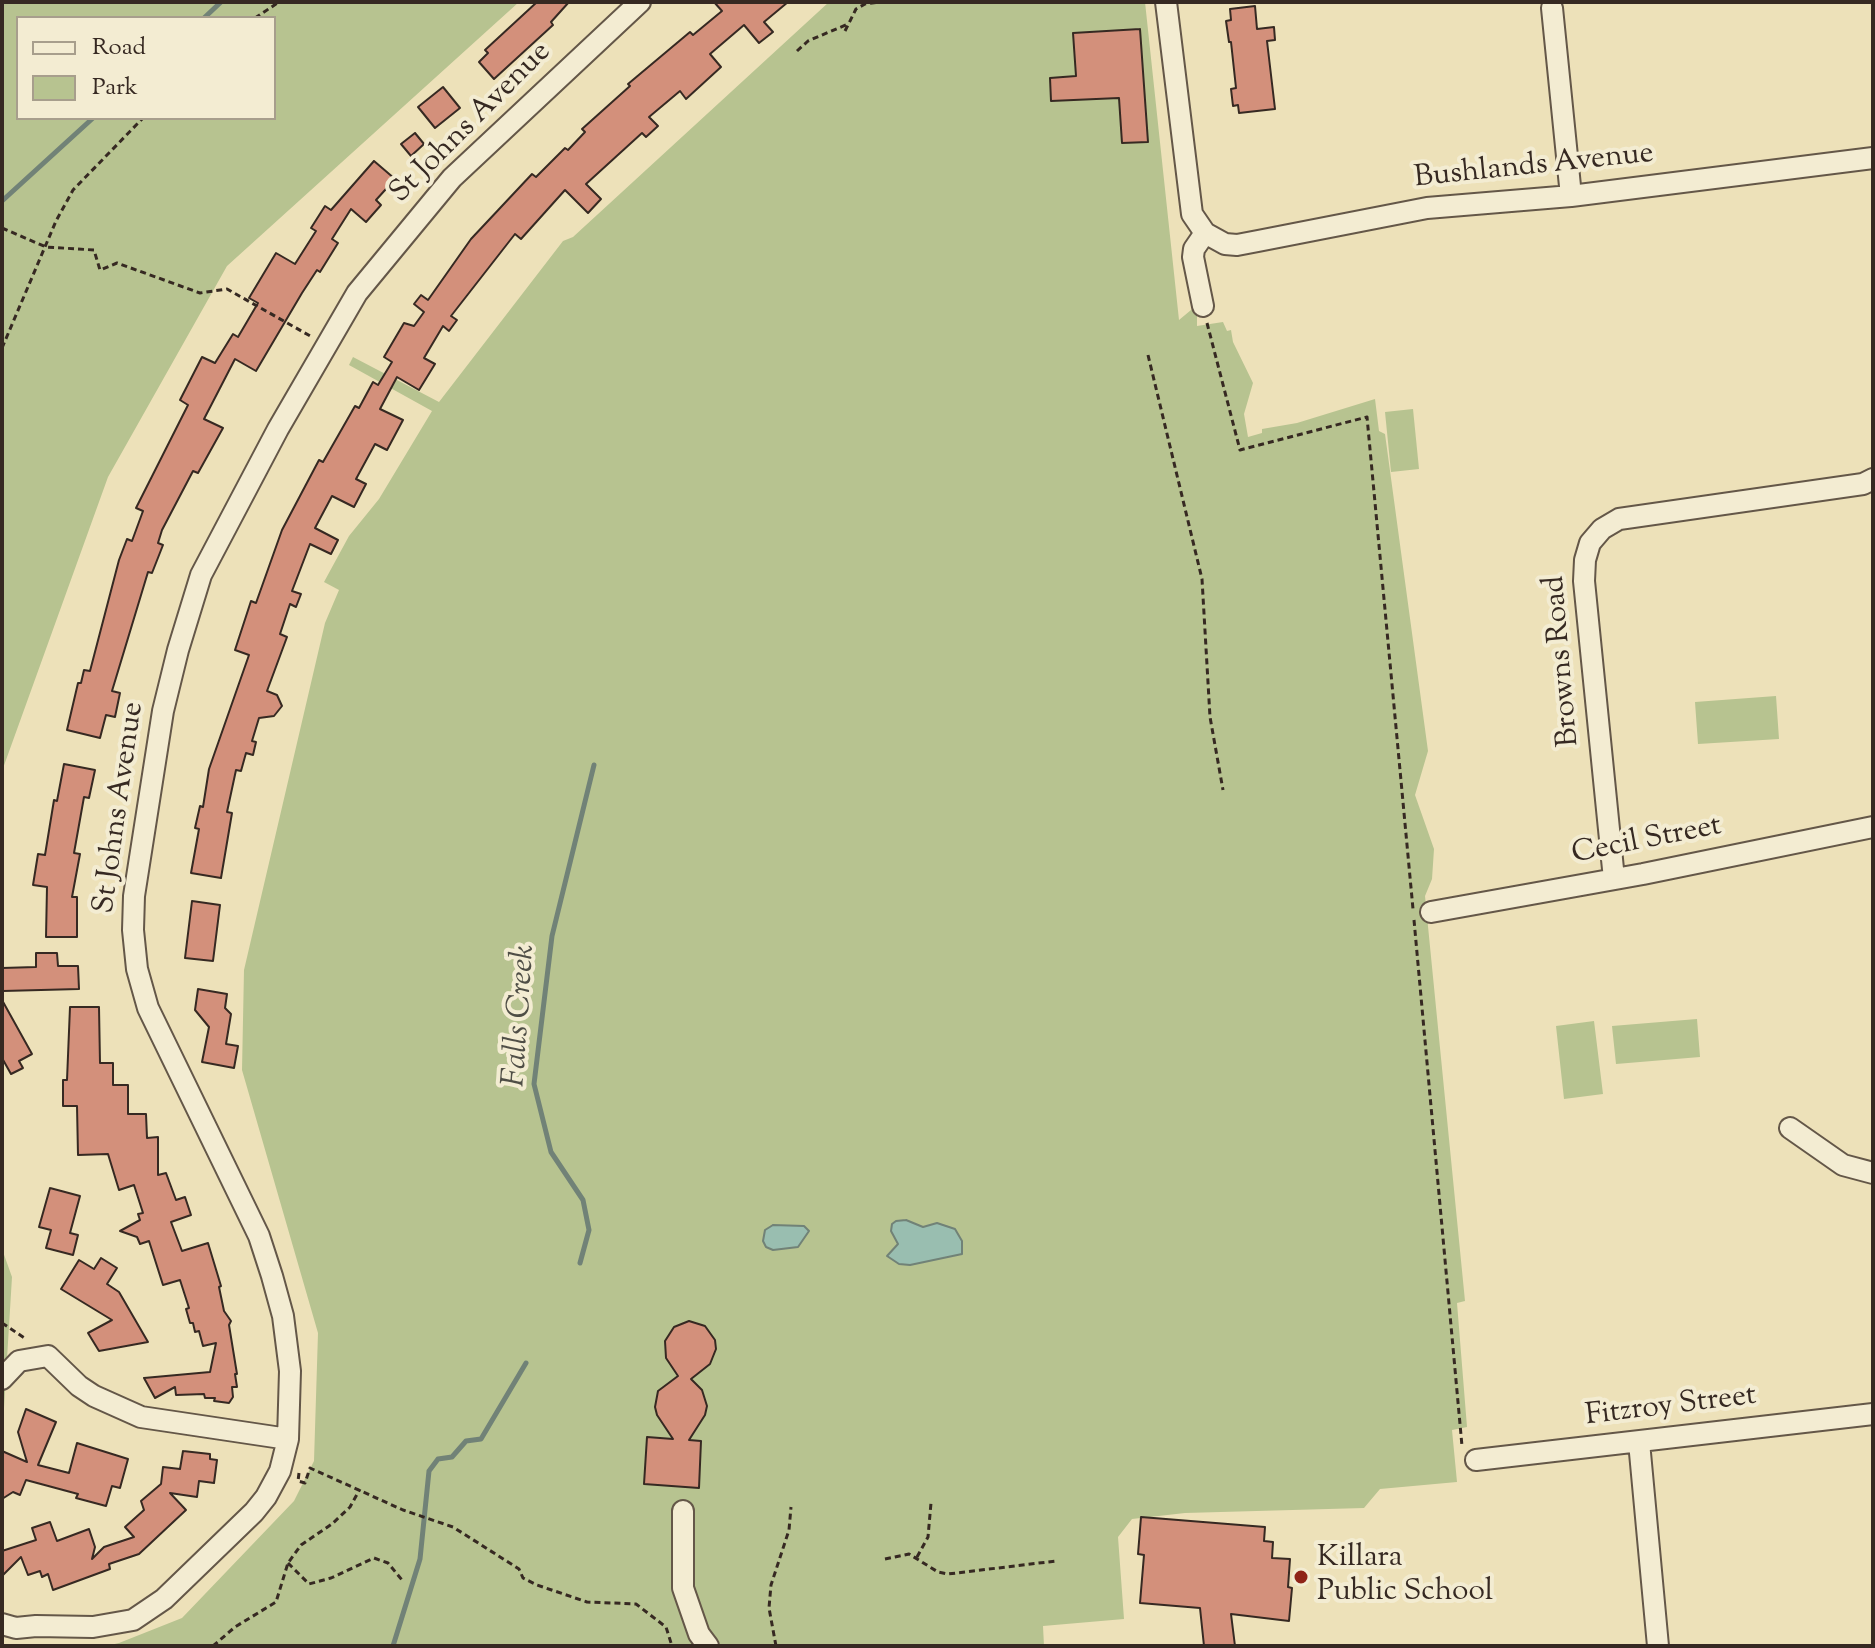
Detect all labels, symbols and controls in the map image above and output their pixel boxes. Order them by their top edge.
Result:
legend [16,16,276,120]
text: Road [92,31,146,65]
street label: St Johns Avenue [384,36,560,212]
text: Park [92,71,138,105]
street label: Bushlands Avenue [1412,138,1656,198]
street label: Browns Road [1539,574,1589,748]
street label: St Johns Avenue [88,700,154,916]
street label: Cecil Street [1569,810,1725,874]
water label: Falls Creek [498,944,546,1088]
street label: Fitzroy Street [1584,1380,1758,1436]
place label: Killara Public School [1317,1542,1493,1612]
marker: Killara Public School [1292,1568,1310,1586]

